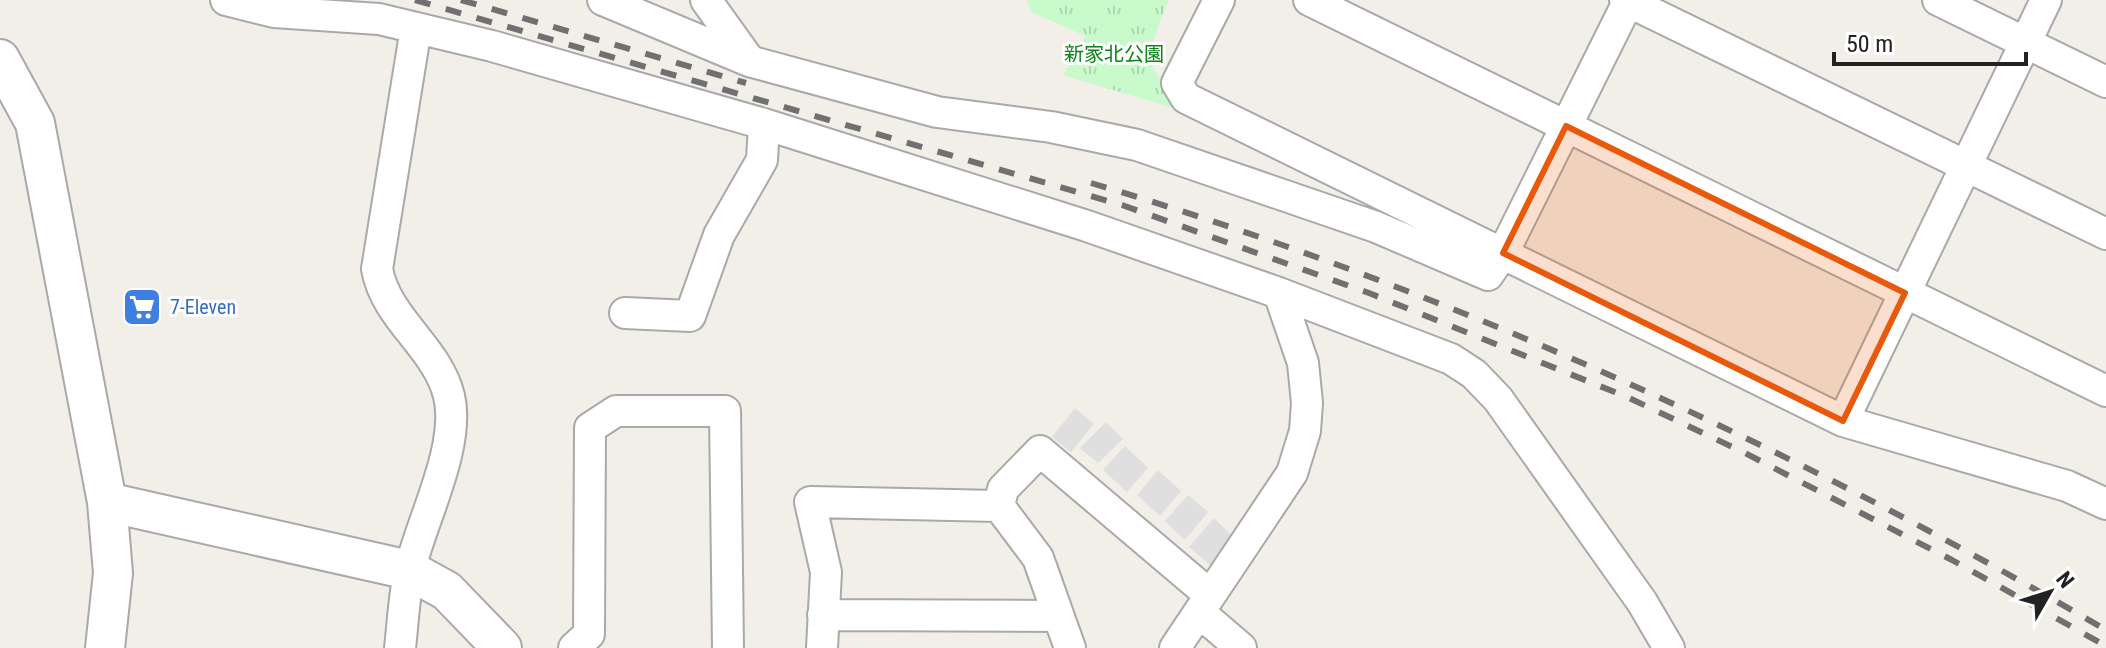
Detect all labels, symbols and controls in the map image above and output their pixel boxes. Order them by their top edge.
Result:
scale bar [1834,16,2026,66]
text: 50 m [1846,30,1893,58]
park label: 新家北公園 [1064,42,1164,66]
supermarket icon: 7-Eleven [121,286,163,328]
place label: 7-Eleven [170,295,236,319]
north arrow [2010,552,2090,632]
text: N [2051,567,2079,593]

